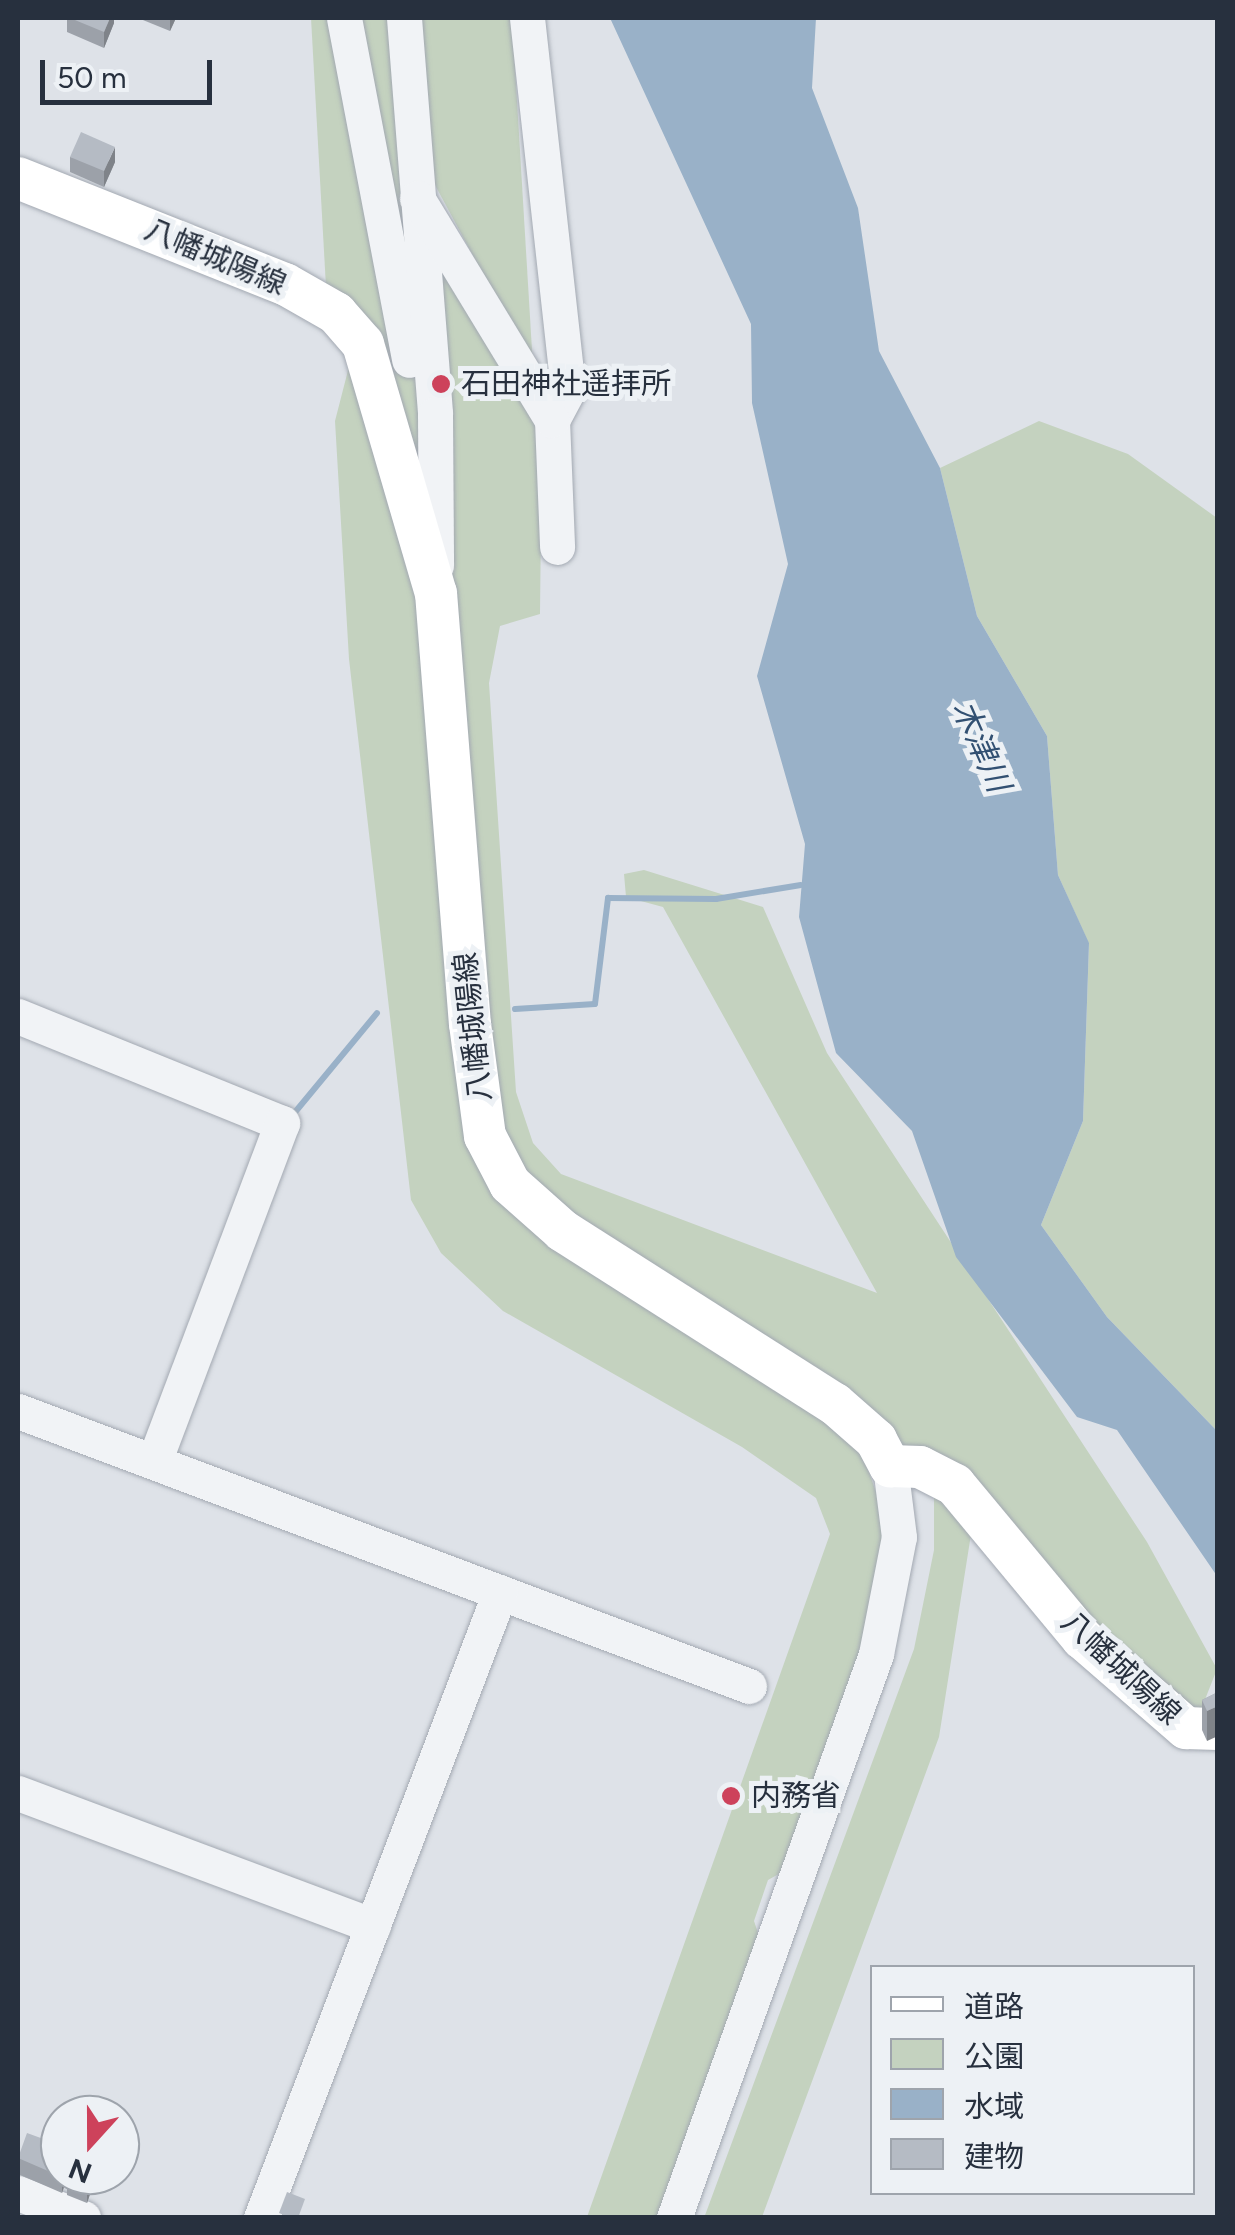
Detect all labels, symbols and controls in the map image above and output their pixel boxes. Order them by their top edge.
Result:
scale bar [45,40,218,102]
text: 50 m [57,59,126,96]
street label: 八幡城陽線 [139,211,291,303]
place label: 石田神社遥拝所 [461,366,671,402]
marker: 石田神社遥拝所 [430,373,452,395]
water label: 木津川 [944,694,1018,798]
street label: 八幡城陽線 [447,951,499,1103]
street label: 八幡城陽線 [1054,1604,1188,1732]
place label: 内務省 [751,1778,841,1814]
marker: 内務省 [720,1785,742,1807]
legend [870,1965,1195,2195]
text: 道路 [964,1988,1024,2025]
text: 公園 [964,2038,1024,2075]
text: 水域 [964,2088,1024,2125]
north arrow [40,2095,140,2195]
text: 建物 [964,2138,1024,2175]
text: N [64,2151,96,2191]

